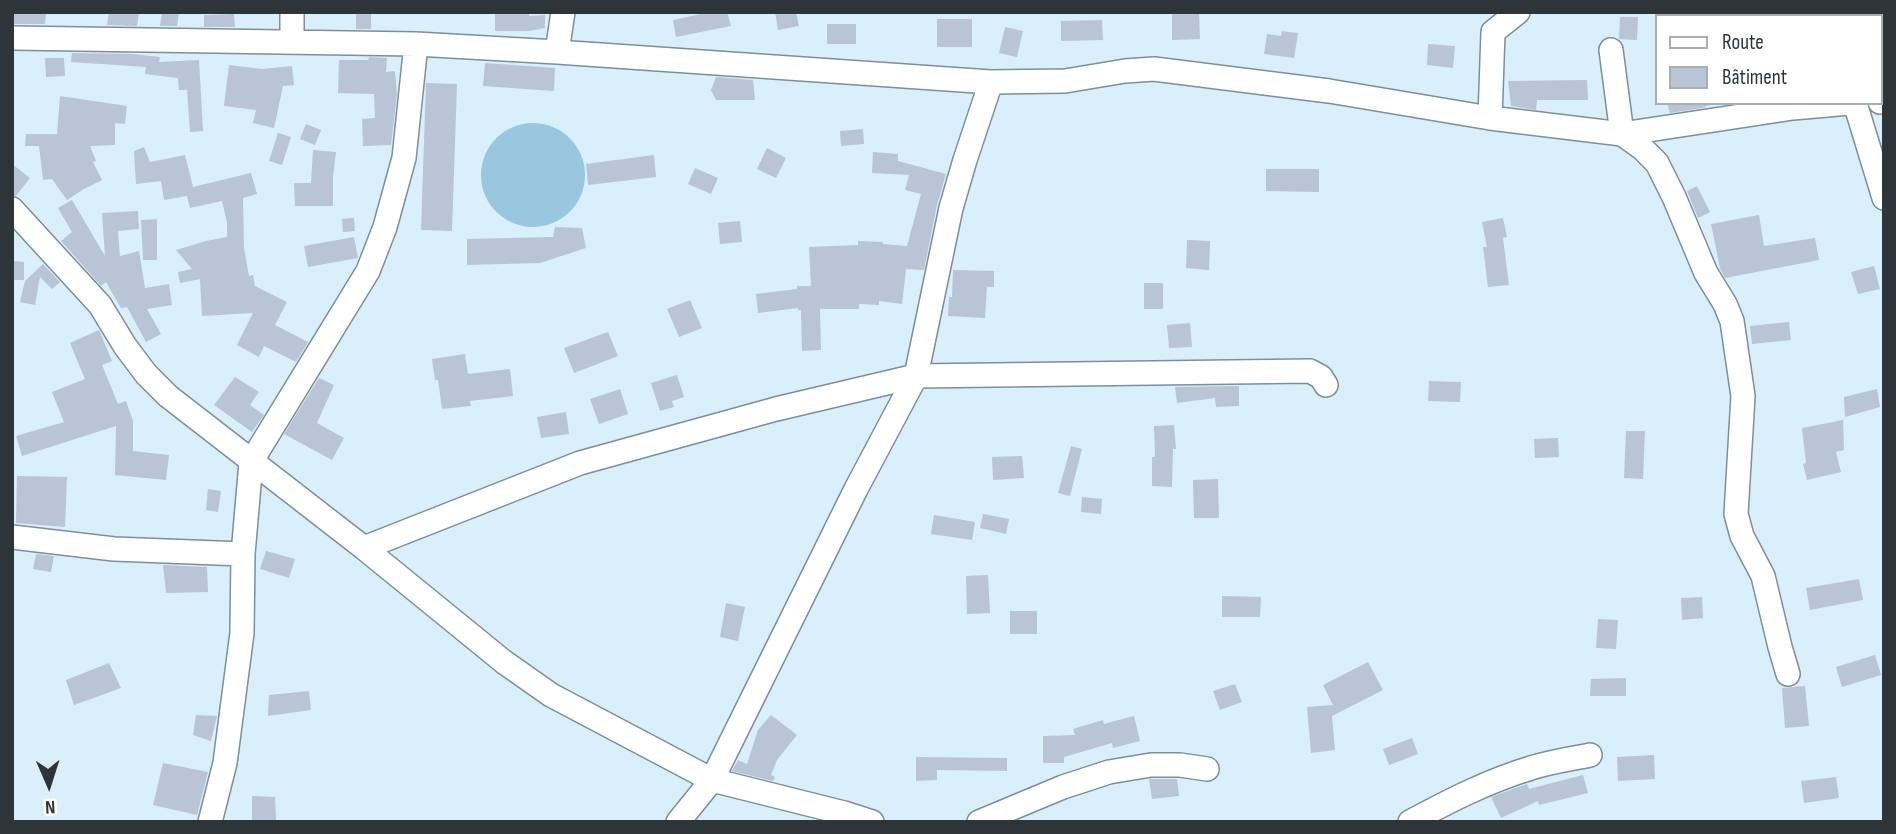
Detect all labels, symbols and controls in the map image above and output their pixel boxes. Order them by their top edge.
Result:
legend [1654,14,1882,105]
text: Route [1722,30,1764,55]
text: Bâtiment [1722,65,1787,90]
north arrow [14,750,84,820]
text: N [44,795,56,818]

